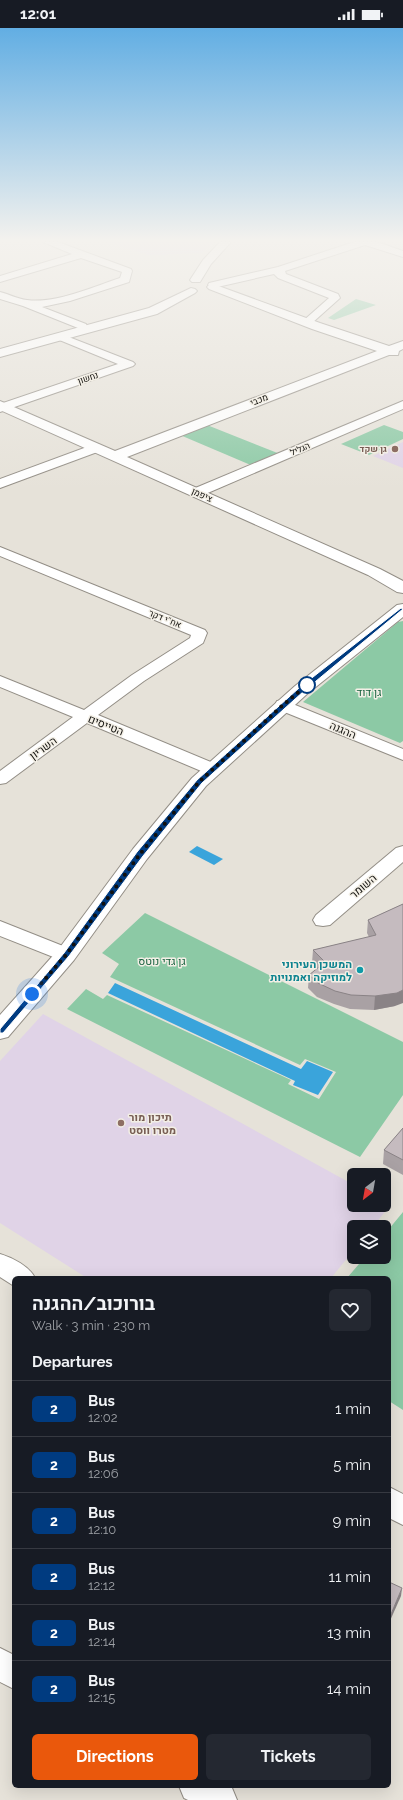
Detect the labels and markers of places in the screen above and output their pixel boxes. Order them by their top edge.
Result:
place label: גן שקד [359,444,387,454]
marker: גן שקד [390,444,400,454]
unlabelled marker [298,676,316,694]
place label: המשכן העירוני למוזיקה ואמנויות [270,958,352,984]
marker: המשכן העירוני למוזיקה ואמנויות [355,965,365,975]
place label: תיכון מור מטרו ווסט [129,1111,176,1137]
marker: תיכון מור מטרו ווסט [116,1118,126,1128]

